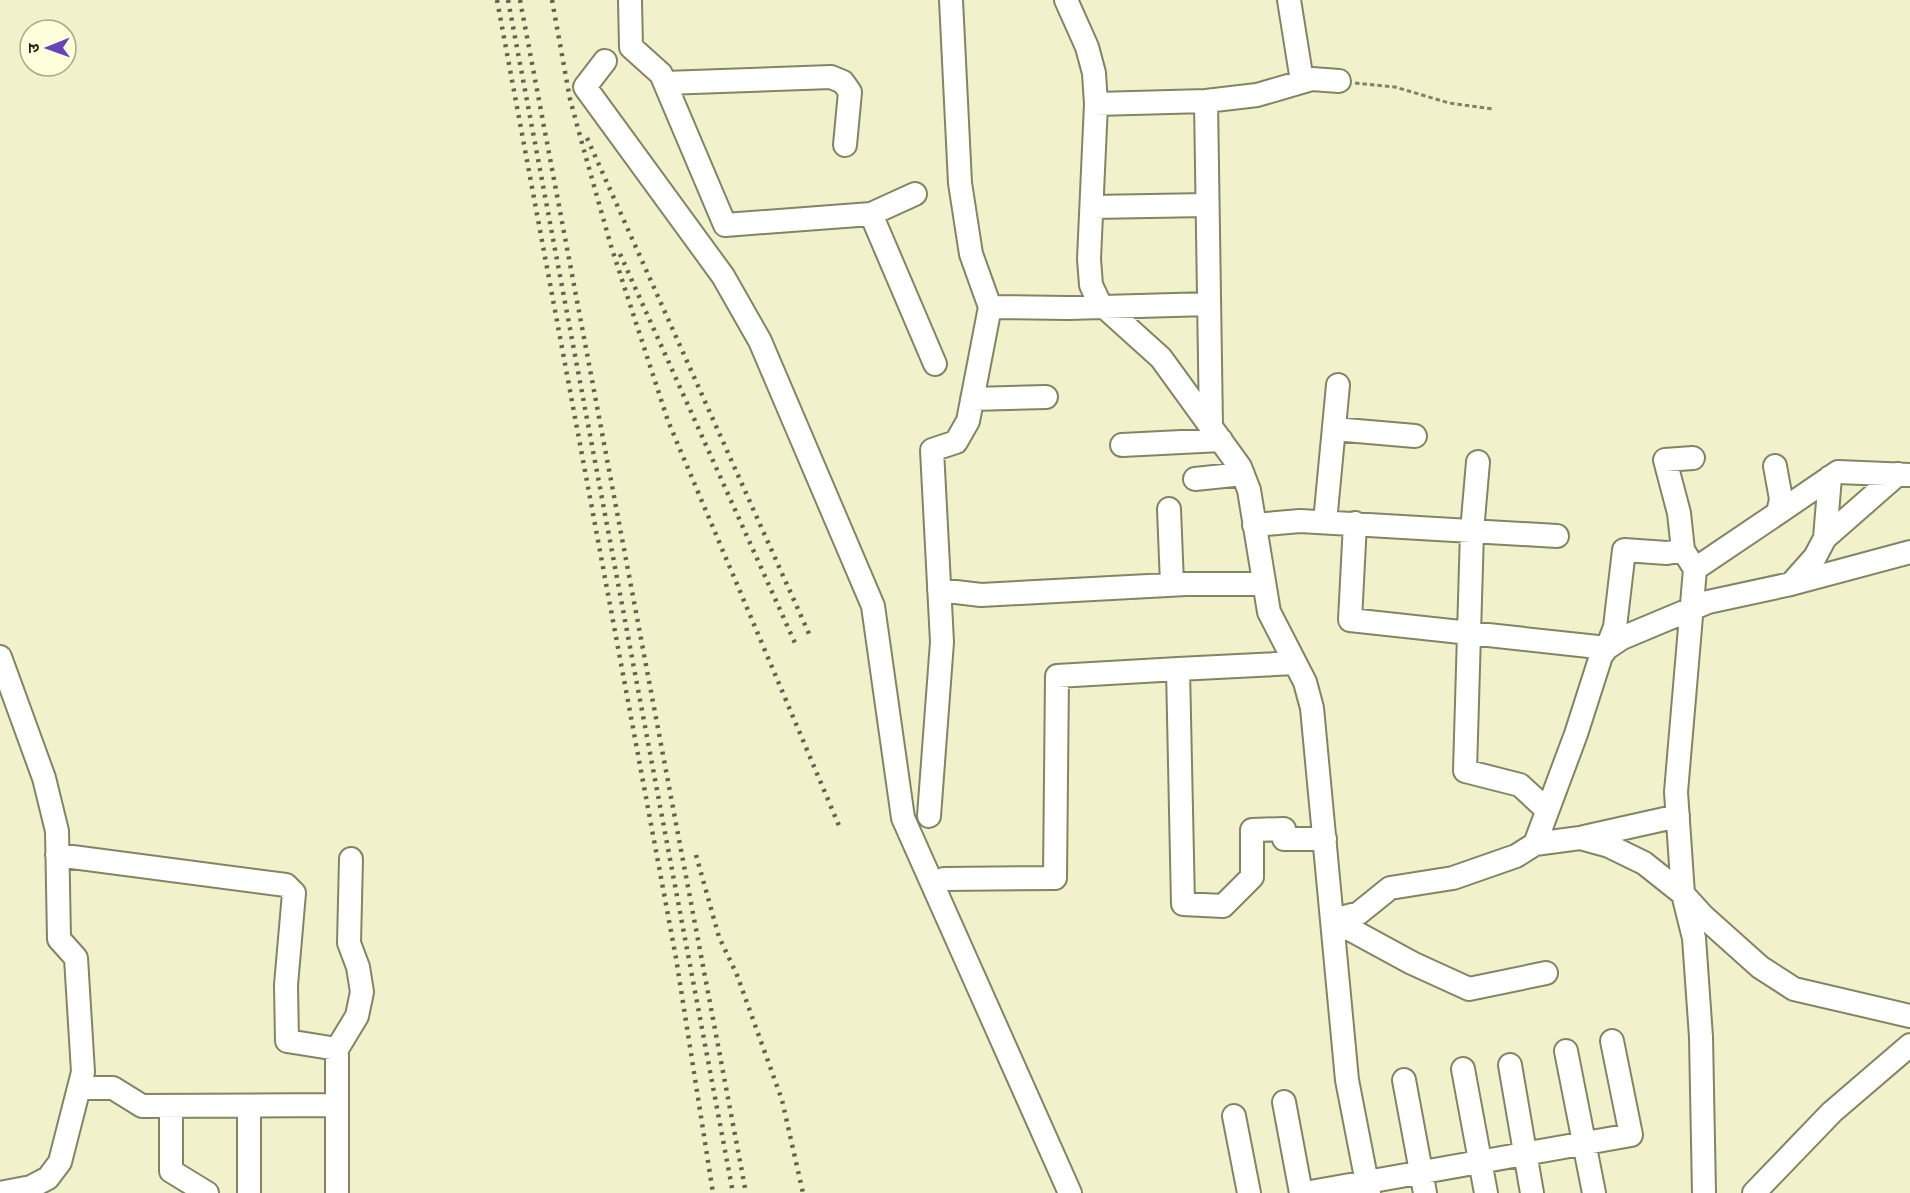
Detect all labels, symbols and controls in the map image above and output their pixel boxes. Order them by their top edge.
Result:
north arrow [18,18,78,78]
text: उ [24,43,44,53]

